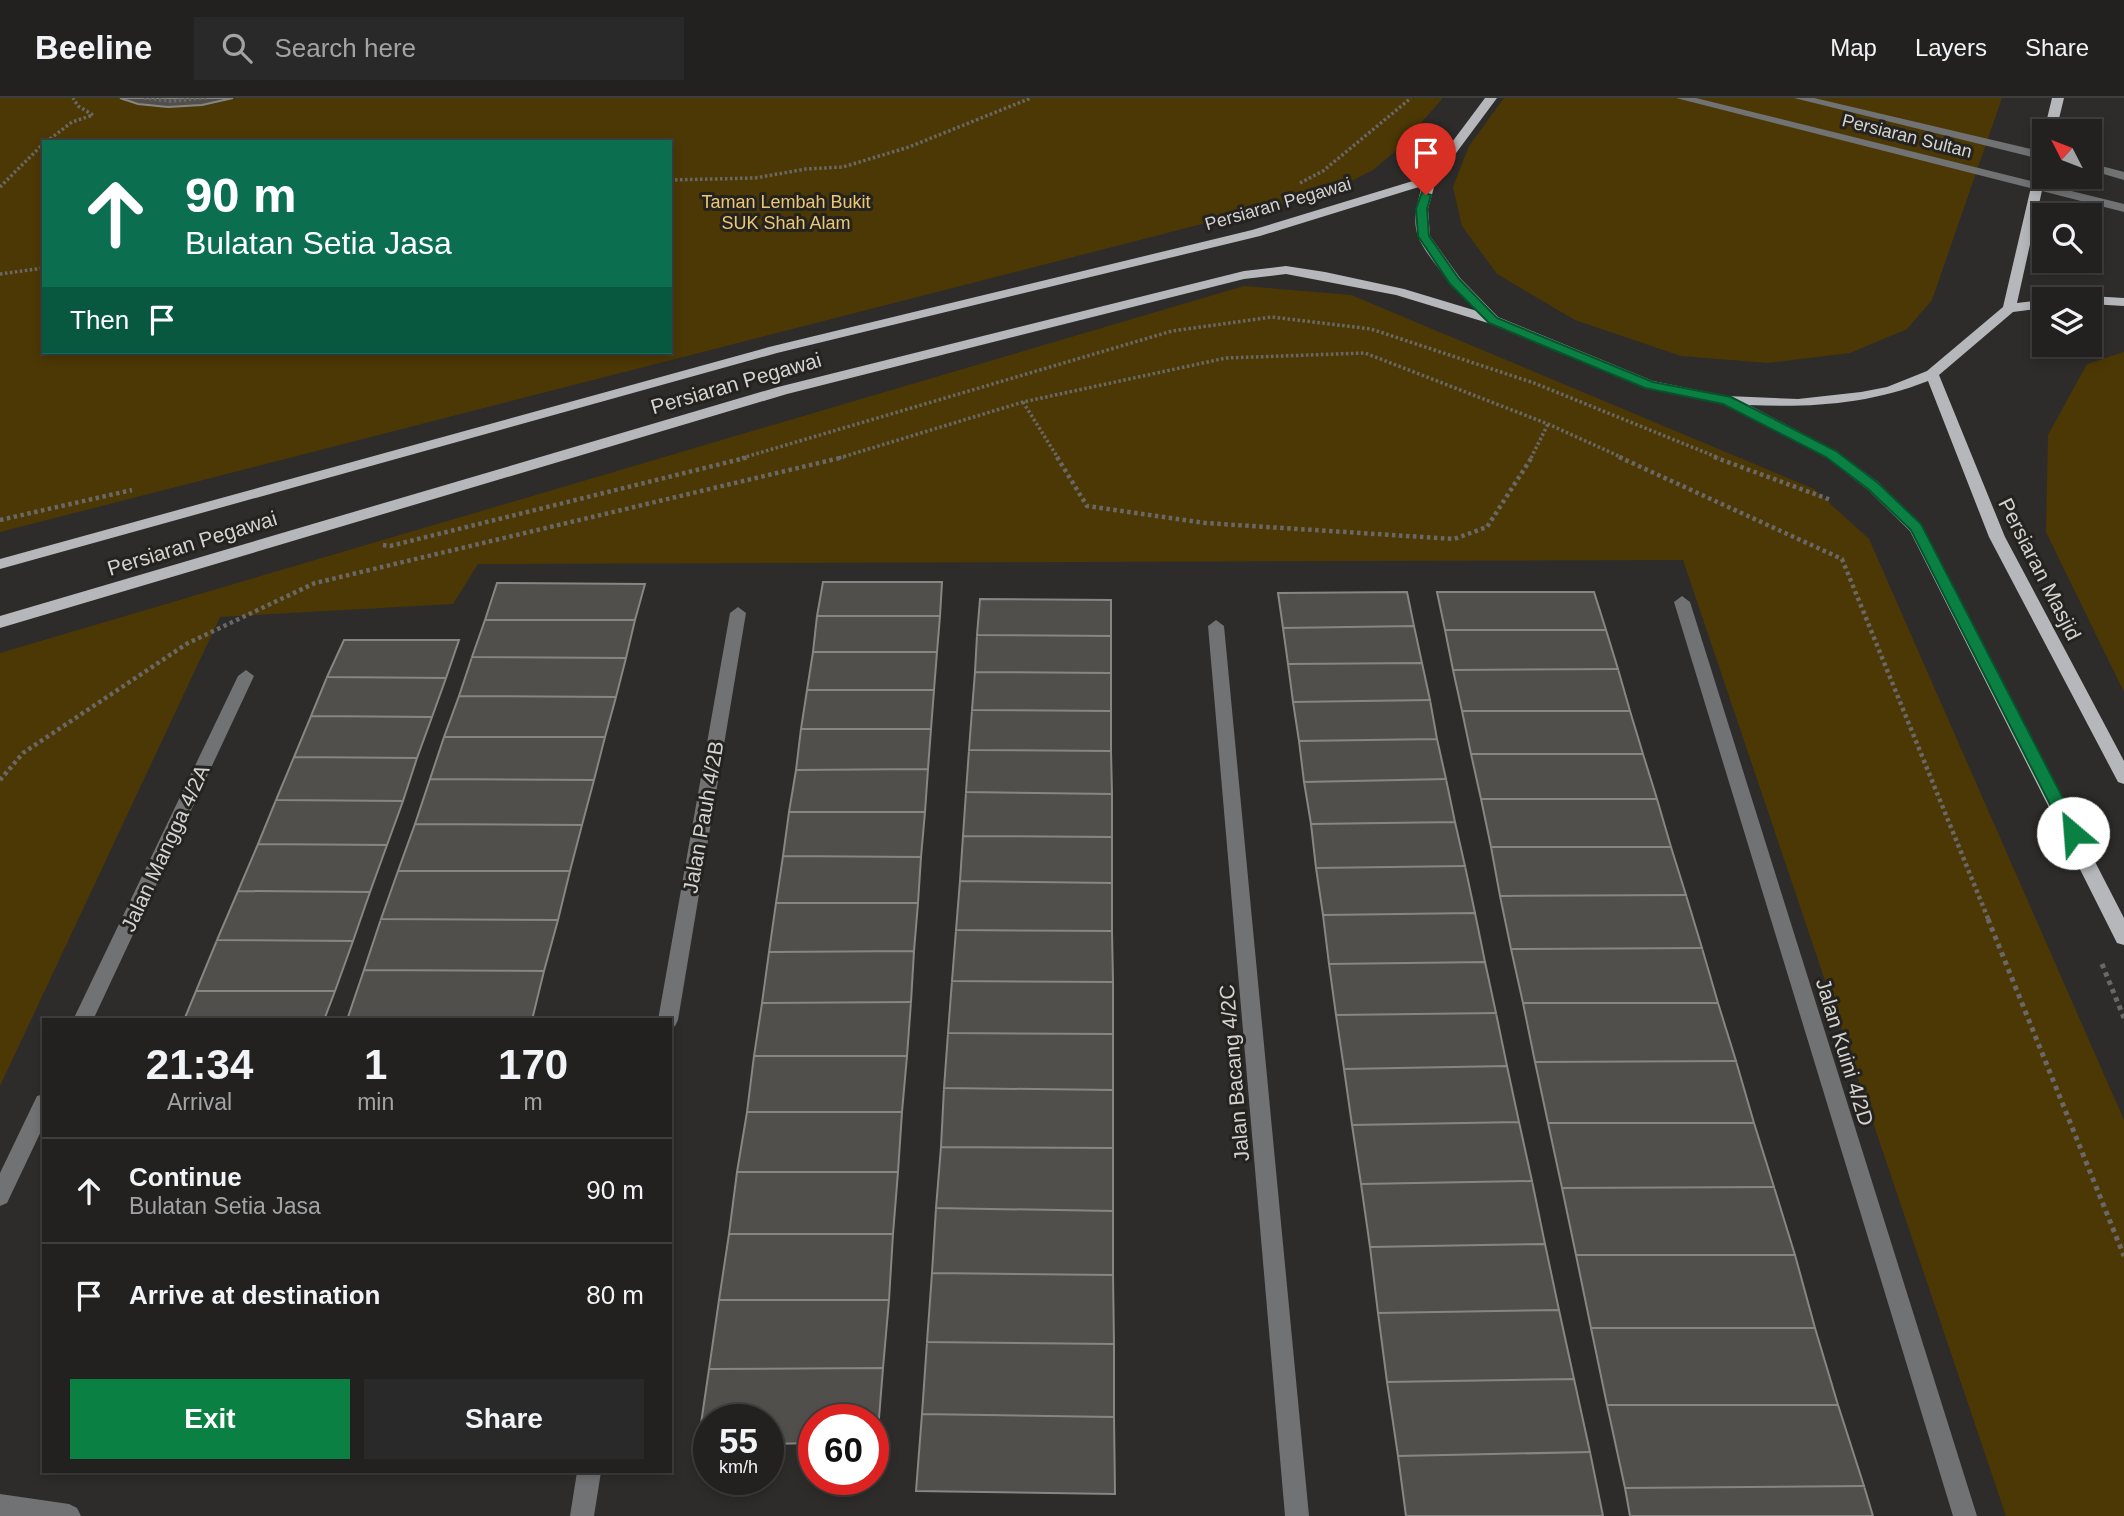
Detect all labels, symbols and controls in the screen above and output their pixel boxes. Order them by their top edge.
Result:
search box [194,17,684,80]
text: Beeline [35,29,152,66]
icon: search [218,29,256,67]
text: Search here [274,33,416,63]
text: Map [1830,34,1877,61]
text: Layers [1915,34,1987,61]
text: Share [2025,34,2089,61]
street label: Persiaran Sultan [1840,110,1974,162]
north arrow [2032,119,2102,189]
map controls [2032,119,2102,357]
pin [1396,123,1456,195]
icon: arrive [1407,134,1445,172]
icon: ahead [70,168,161,259]
text: 90 m [185,168,297,222]
street label: Persiaran Pegawai [1203,174,1353,234]
park label: Taman Lembah Bukit SUK Shah Alam [701,192,871,233]
button: search [2032,203,2102,273]
text: Bulatan Setia Jasa [185,225,452,261]
button: layers [2032,287,2102,357]
icon: arrive [143,301,181,339]
text: Then [70,305,129,335]
street label: Persiaran Pegawai [648,348,824,418]
street label: Persiaran Masjid [1994,494,2086,644]
street label: Persiaran Pegawai [104,506,280,580]
street label: Jalan Pauh 4/2B [678,739,728,895]
street label: Jalan Mangga 4/2A [116,761,214,935]
position arrow [2036,796,2110,870]
street label: Jalan Kuini 4/2D [1812,976,1878,1128]
street label: Jalan Bacang 4/2C [1215,984,1253,1162]
text: 21:34 [146,1041,253,1088]
text: 1 [364,1041,387,1088]
text: 170 [498,1041,568,1088]
text: Arrival [167,1089,232,1115]
text: min [357,1089,394,1115]
text: m [524,1089,543,1115]
text: Continue [129,1162,242,1192]
icon: ahead [70,1172,108,1210]
text: 90 m [586,1175,644,1205]
text: Bulatan Setia Jasa [129,1193,321,1219]
icon: arrive [70,1277,108,1315]
text: Arrive at destination [129,1280,380,1310]
text: 80 m [586,1280,644,1310]
button: Exit [70,1379,350,1459]
button: Share [364,1379,644,1459]
speed limit sign: 60 [798,1404,889,1495]
text: 55 [719,1421,758,1460]
text: km/h [719,1457,758,1477]

